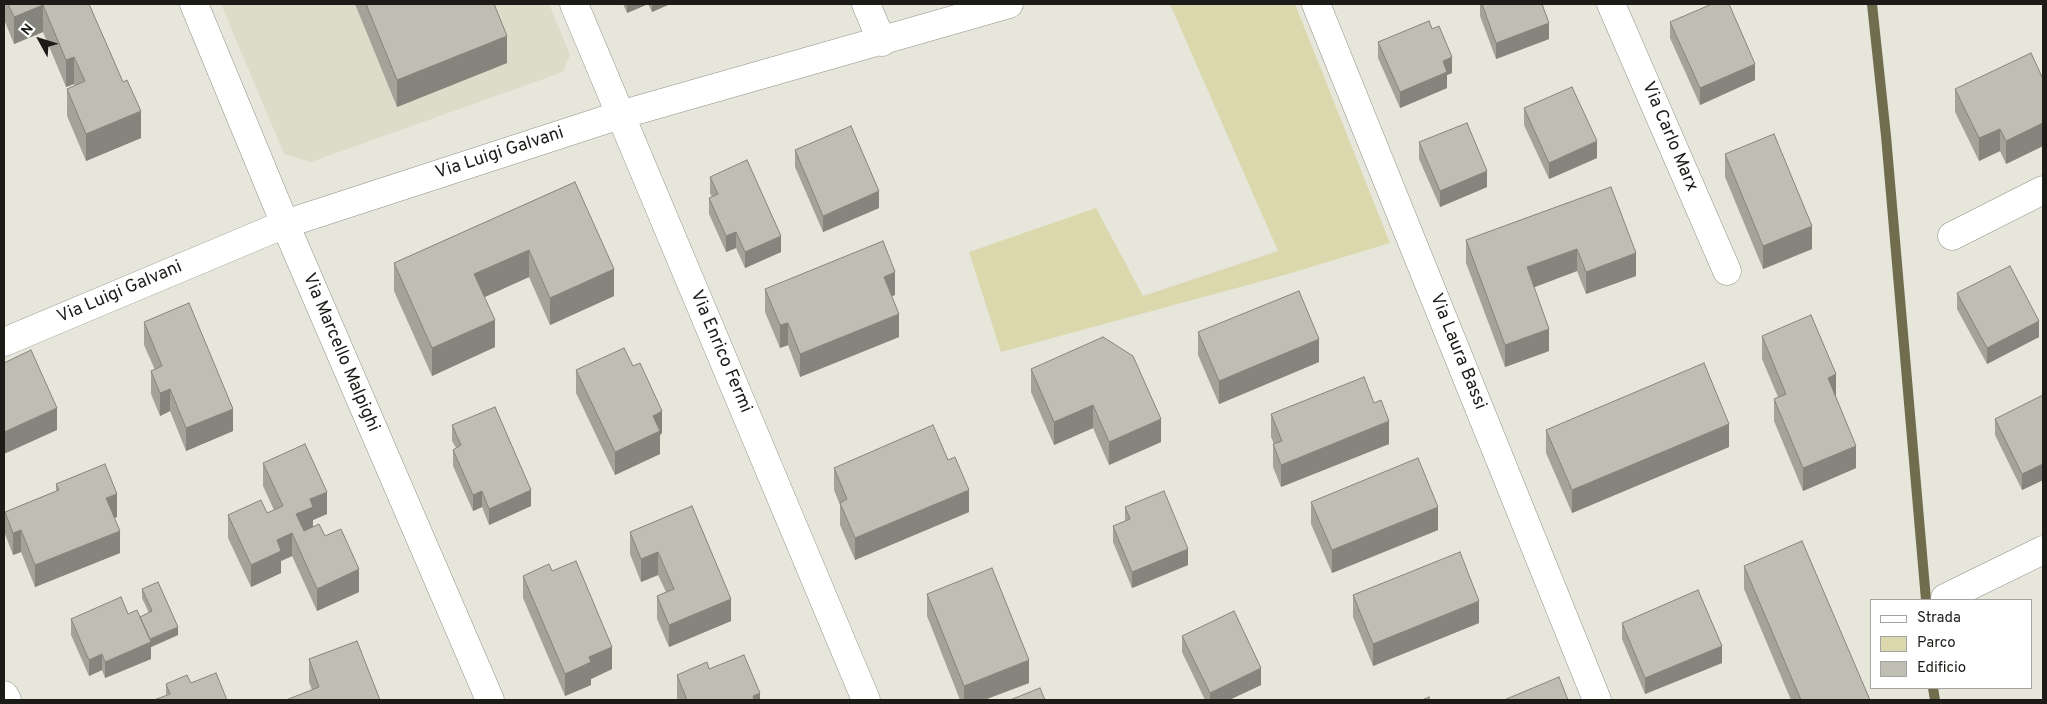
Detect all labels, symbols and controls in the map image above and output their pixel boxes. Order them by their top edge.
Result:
north arrow [15,15,65,65]
text: N [18,21,38,40]
street label: Via Carlo Marx [1636,79,1702,195]
street label: Via Luigi Galvani [433,123,567,185]
street label: Via Luigi Galvani [54,257,186,329]
street label: Via Marcello Malpighi [297,270,383,436]
street label: Via Enrico Fermi [684,287,756,417]
street label: Via Laura Bassi [1424,291,1490,413]
legend [1870,599,2032,689]
text: Strada [1917,609,1961,628]
text: Parco [1917,634,1956,653]
text: Edificio [1917,659,1966,678]

